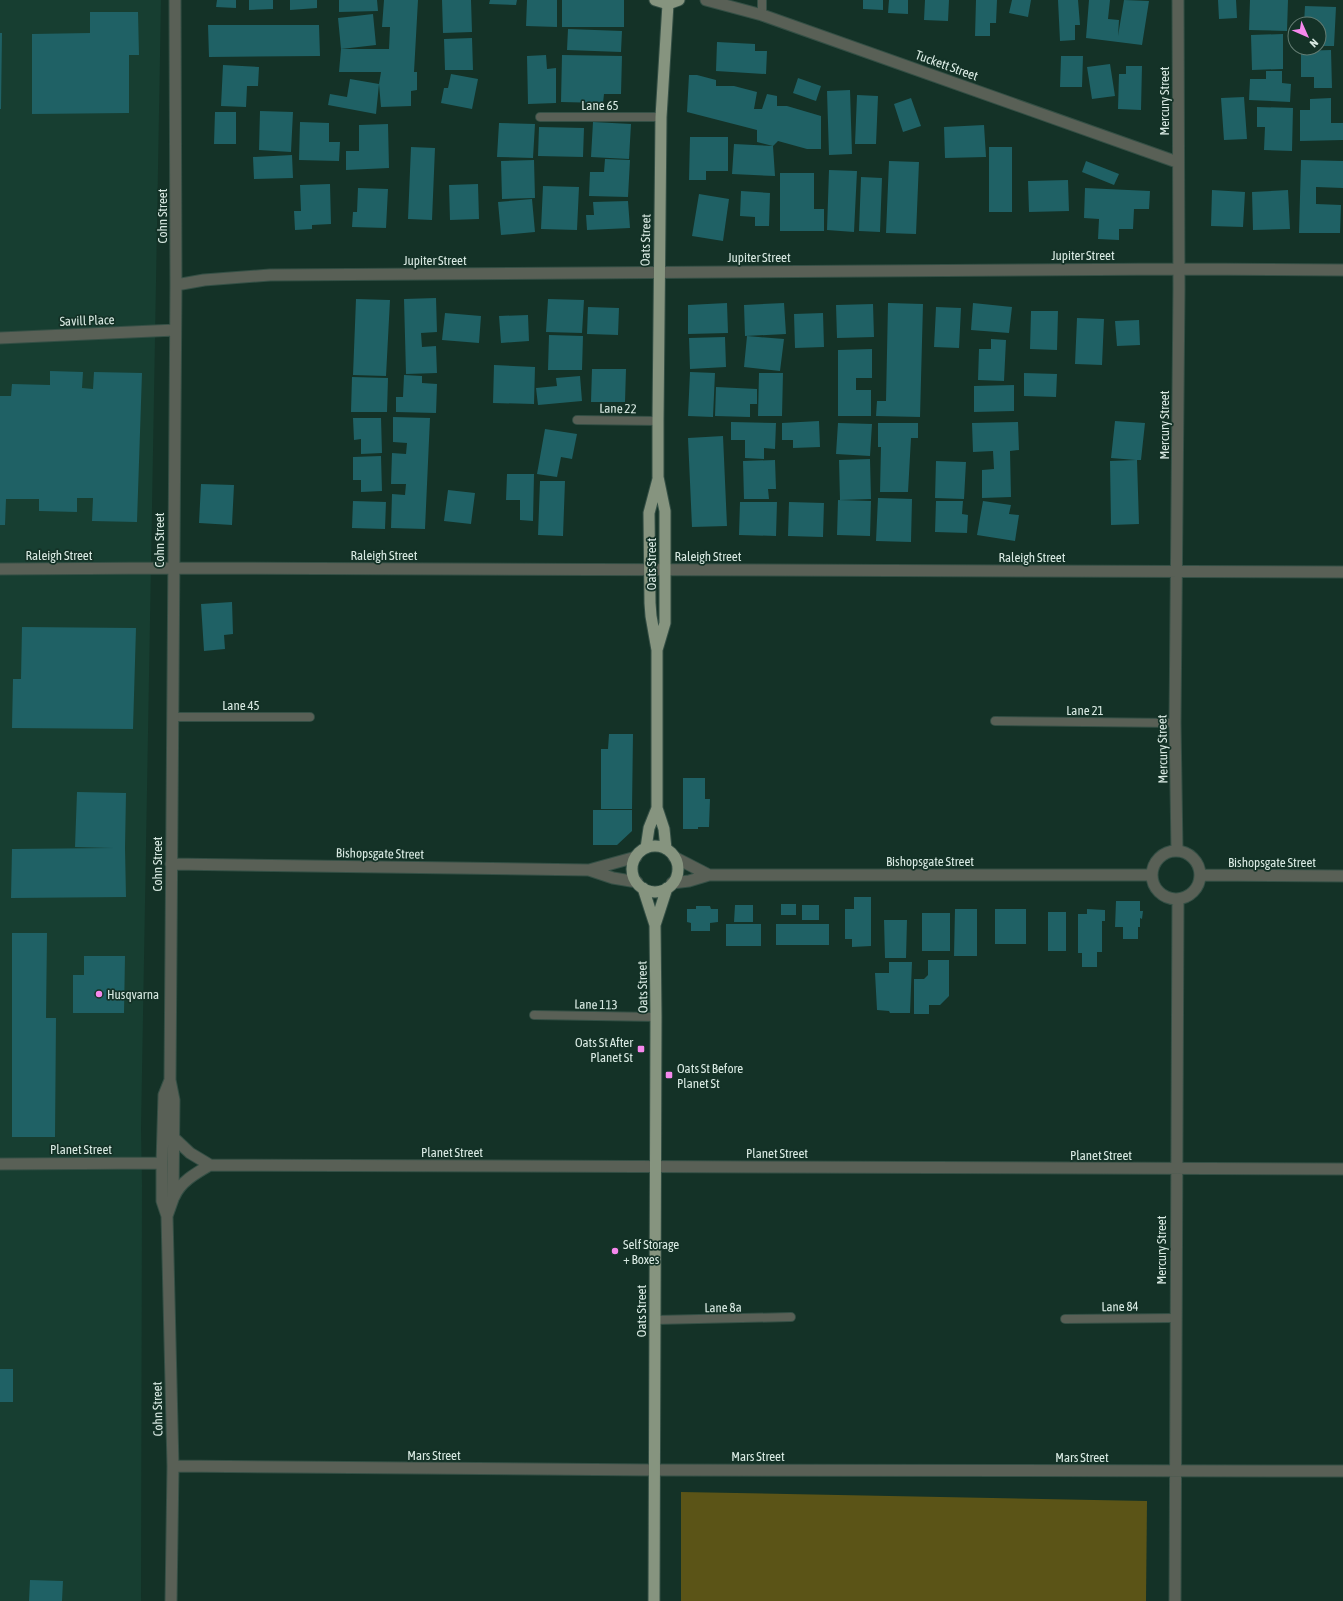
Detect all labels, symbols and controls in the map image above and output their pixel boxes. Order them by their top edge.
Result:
north arrow [1287,16,1327,56]
text: N [1308,37,1321,50]
street label: Tuckett Street [914,47,980,84]
street label: Mercury Street [1157,66,1172,136]
street label: Lane 65 [581,98,619,113]
street label: Cohn Street [155,188,170,243]
street label: Oats Street [638,213,653,266]
street label: Jupiter Street [1051,248,1115,263]
street label: Jupiter Street [727,250,791,265]
street label: Jupiter Street [403,253,467,268]
street label: Savill Place [59,312,115,329]
street label: Mercury Street [1157,390,1172,460]
street label: Lane 22 [599,401,637,416]
street label: Cohn Street [152,512,167,567]
street label: Oats Street [644,538,659,590]
street label: Raleigh Street [26,548,93,563]
street label: Raleigh Street [351,548,418,563]
street label: Raleigh Street [675,549,742,564]
street label: Raleigh Street [999,550,1066,565]
street label: Lane 45 [222,698,260,713]
street label: Lane 21 [1066,703,1104,718]
street label: Mercury Street [1154,714,1171,784]
street label: Cohn Street [150,836,165,891]
street label: Bishopsgate Street [336,845,424,862]
street label: Bishopsgate Street [886,854,974,869]
street label: Bishopsgate Street [1228,855,1316,870]
street label: Oats Street [635,960,650,1013]
place label: Husqvarna [107,987,159,1002]
marker: Husqvarna [94,989,104,999]
street label: Lane 113 [574,997,618,1012]
place label: Oats St After Planet St [575,1035,633,1065]
marker: Oats St After Planet St [636,1044,646,1054]
place label: Oats St Before Planet St [677,1061,743,1091]
marker: Oats St Before Planet St [664,1070,674,1080]
street label: Planet Street [50,1142,112,1157]
street label: Planet Street [421,1145,483,1160]
street label: Planet Street [746,1146,808,1161]
street label: Planet Street [1070,1148,1132,1163]
street label: Mercury Street [1154,1215,1169,1285]
place label: Self Storage + Boxes [623,1237,679,1267]
marker: Self Storage + Boxes [610,1246,620,1256]
street label: Oats Street [634,1285,649,1337]
street label: Lane 84 [1101,1299,1139,1314]
street label: Lane 8a [704,1300,742,1315]
street label: Cohn Street [150,1381,165,1437]
street label: Mars Street [407,1448,461,1463]
street label: Mars Street [731,1449,785,1464]
street label: Mars Street [1055,1450,1109,1465]

